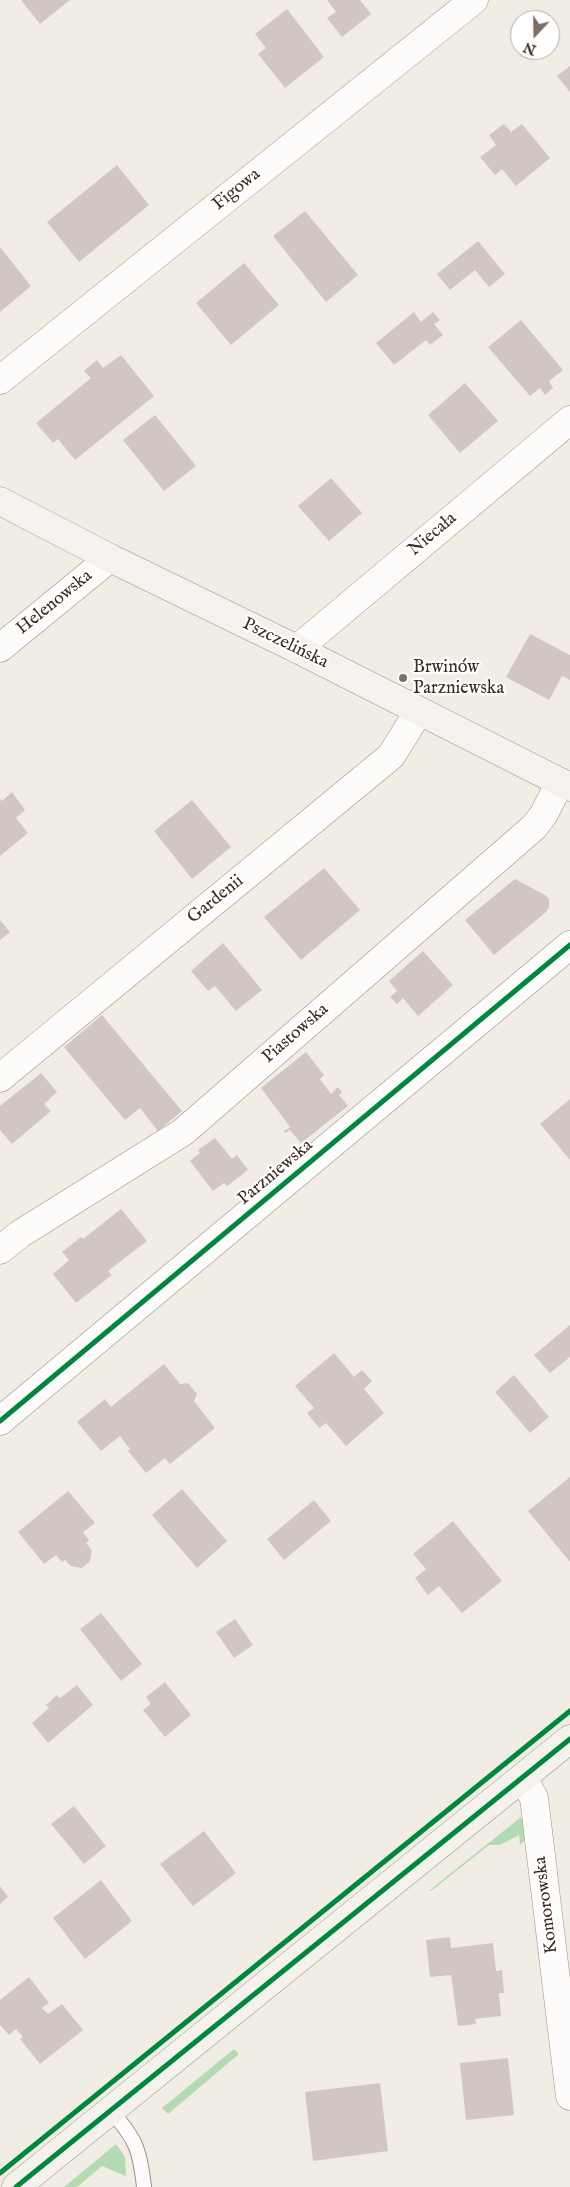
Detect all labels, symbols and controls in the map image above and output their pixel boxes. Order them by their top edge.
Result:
north arrow [510,10,560,60]
text: N [521,37,539,59]
street label: Figowa [209,164,265,216]
street label: Niecała [404,509,462,561]
street label: Helenowska [13,566,97,640]
street label: Pszczelińska [239,614,331,674]
place label: Brwinów Parzniewska [413,657,504,700]
marker: Brwinów Parzniewska [397,672,409,684]
street label: Gardenii [184,871,248,929]
street label: Piastowska [259,999,333,1069]
street label: Parzniewska [234,1135,318,1211]
street label: Komorowska [530,1855,564,1955]

